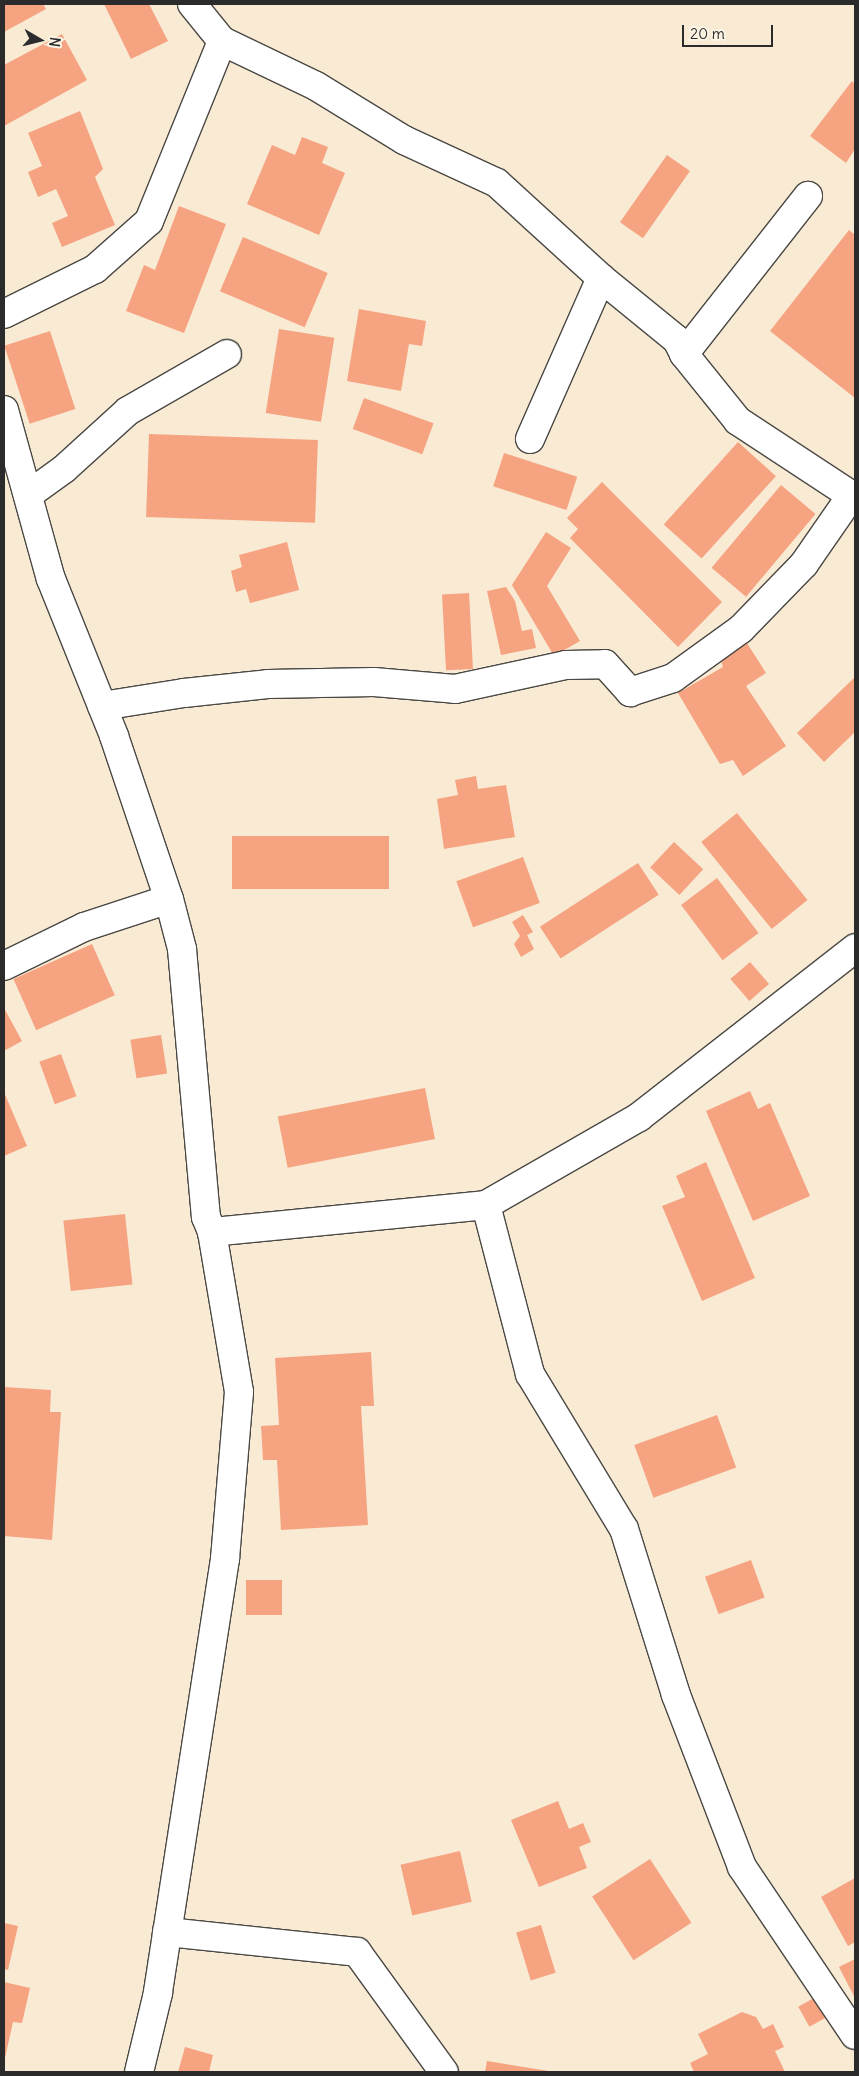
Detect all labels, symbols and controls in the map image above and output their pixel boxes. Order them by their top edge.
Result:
north arrow [15,15,65,65]
scale bar [684,15,775,47]
text: 20 m [690,24,725,43]
text: N [45,36,64,48]

